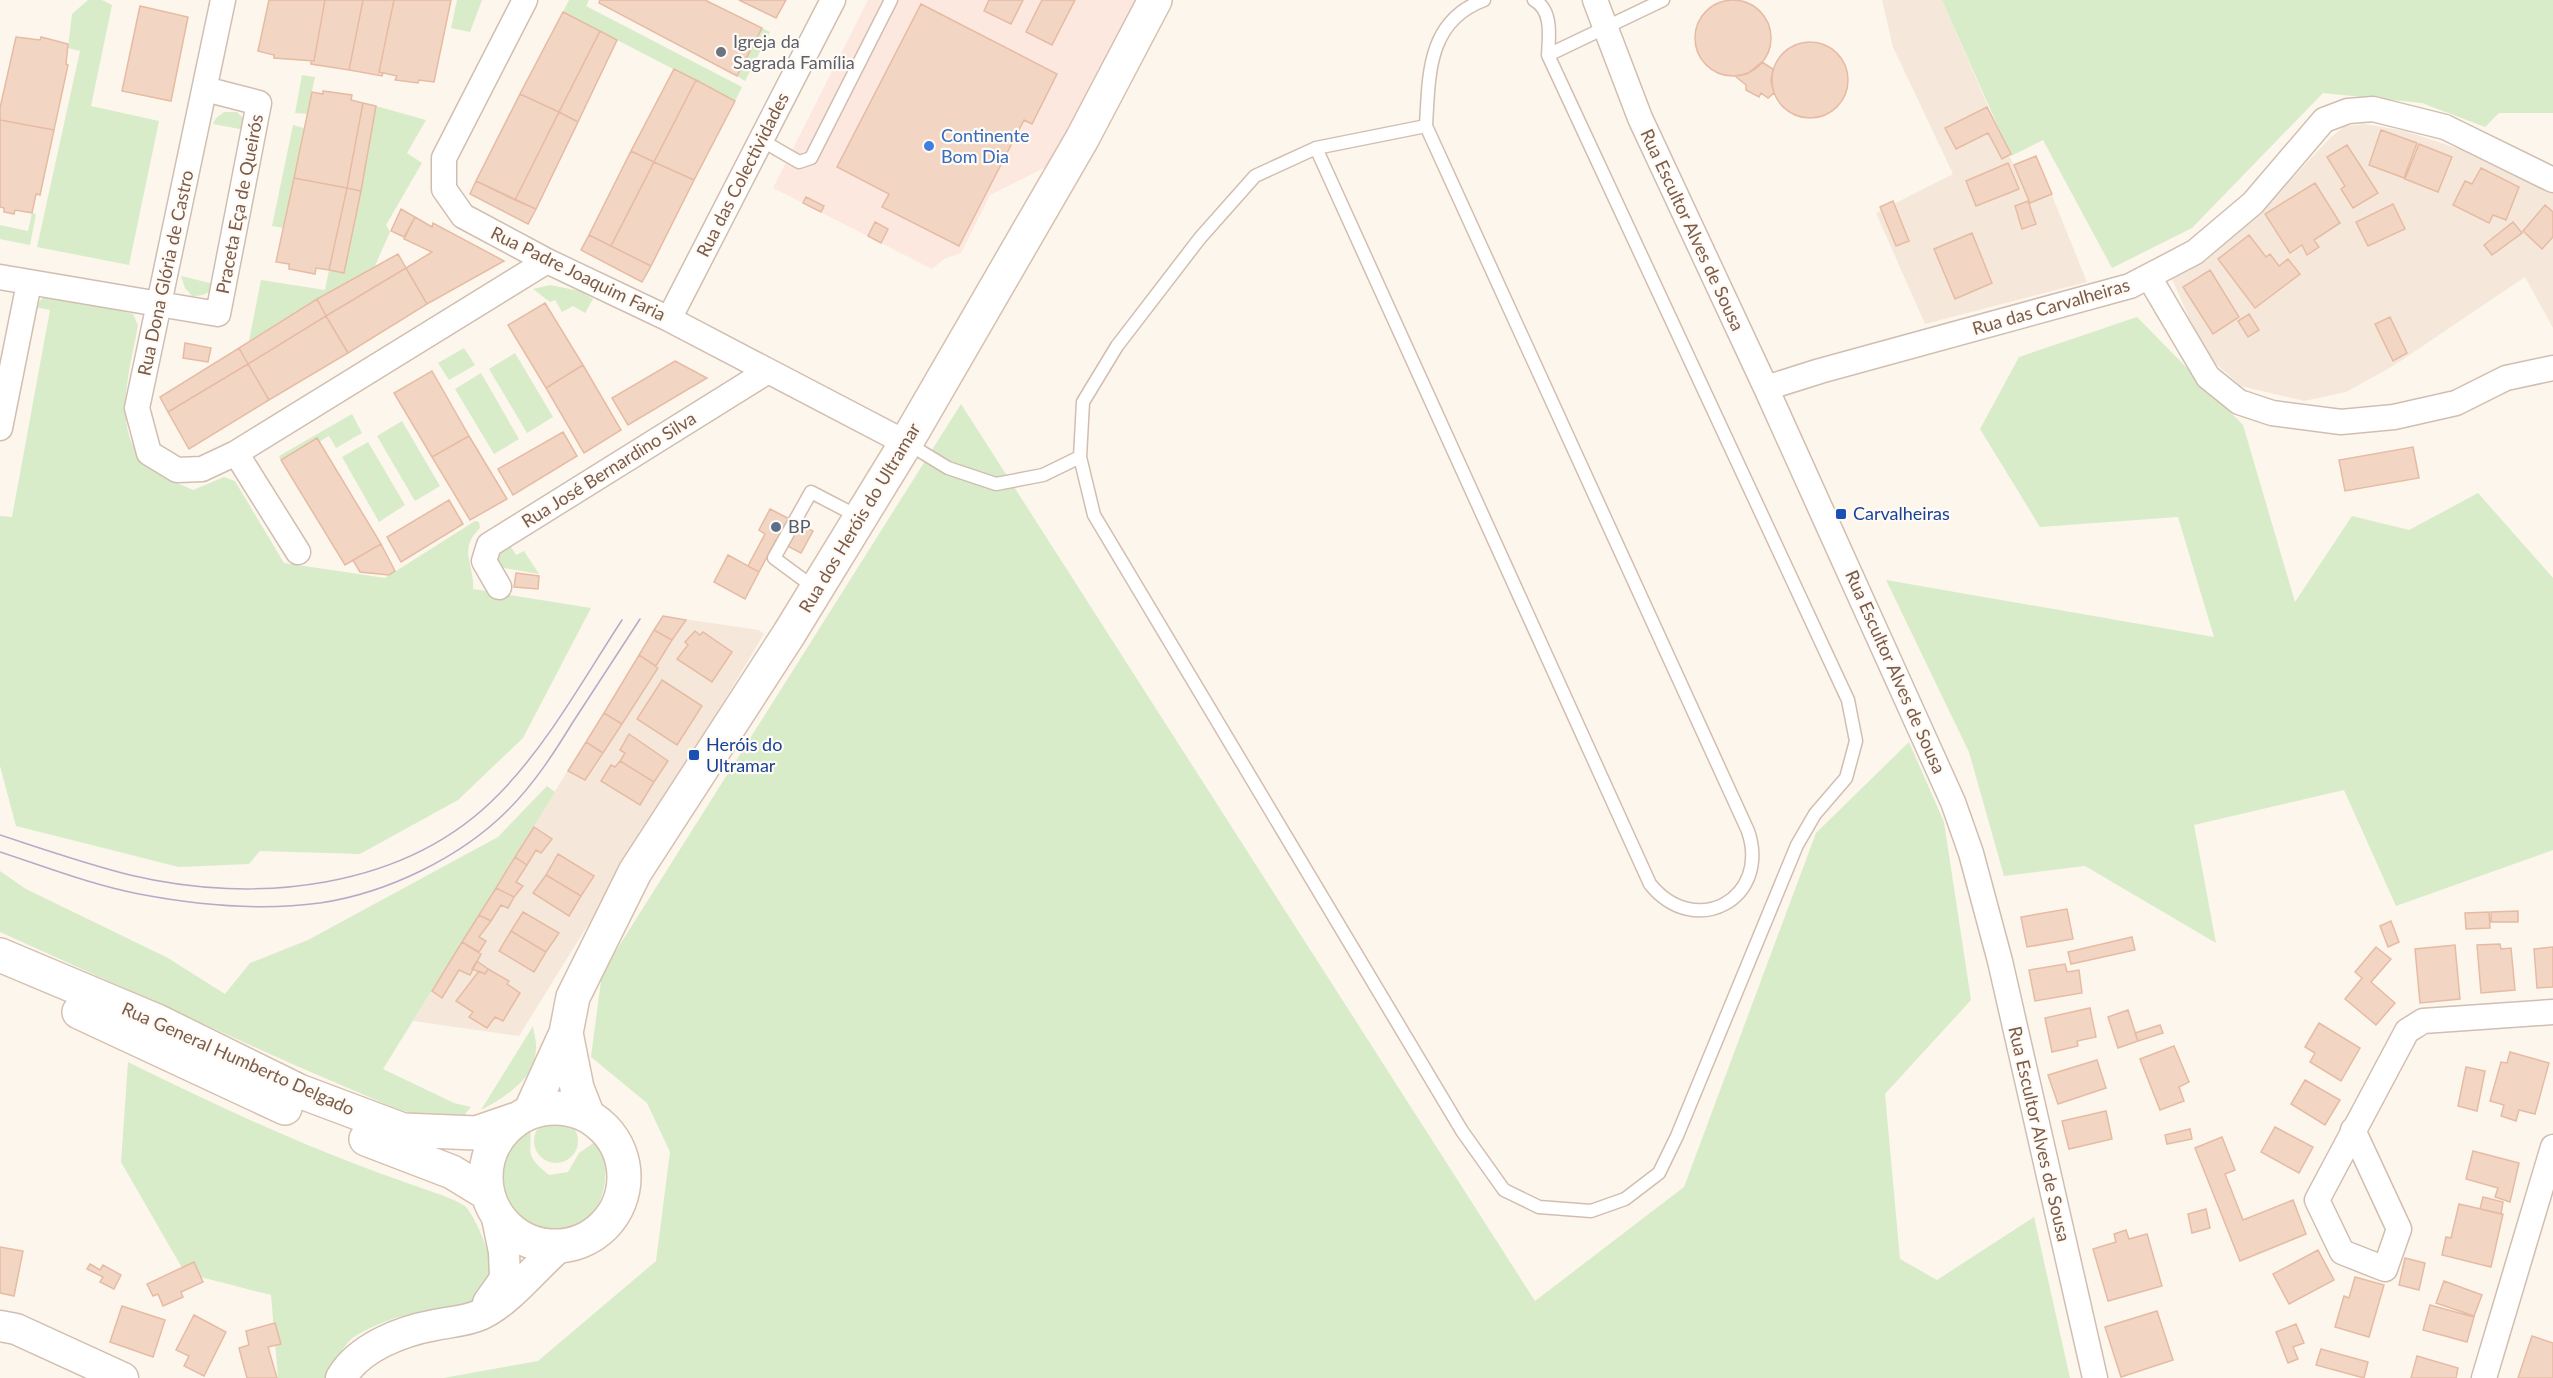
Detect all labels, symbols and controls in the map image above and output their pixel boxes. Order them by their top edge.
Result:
place label: Igreja da Sagrada Família [733,30,855,73]
marker: Igreja da Sagrada Família [714,45,728,59]
street label: Rua das Colectividades [691,89,793,260]
street label: Praceta Eça de Queirós [211,112,267,295]
place label: Continente Bom Dia [941,124,1029,167]
street label: Rua Escultor Alves de Sousa [1636,125,1749,334]
marker: Continente Bom Dia [922,139,936,153]
street label: Rua Dona Glória de Castro [132,168,198,378]
street label: Rua Padre Joaquim Faria [487,221,669,325]
street label: Rua das Carvalheiras [1969,273,2132,339]
street label: Rua José Bernardino Silva [517,406,700,532]
street label: Rua dos Heróis do Ultramar [794,418,925,616]
place label: Carvalheiras [1853,502,1950,524]
marker: Carvalheiras [1834,507,1848,521]
place label: BP [788,515,811,537]
marker: BP [769,520,783,534]
street label: Rua Escultor Alves de Sousa [1841,566,1951,777]
place label: Heróis do Ultramar [706,733,782,776]
marker: Heróis do Ultramar [687,748,701,762]
street label: Rua General Humberto Delgado [119,997,358,1119]
street label: Rua Escultor Alves de Sousa [2004,1024,2075,1244]

